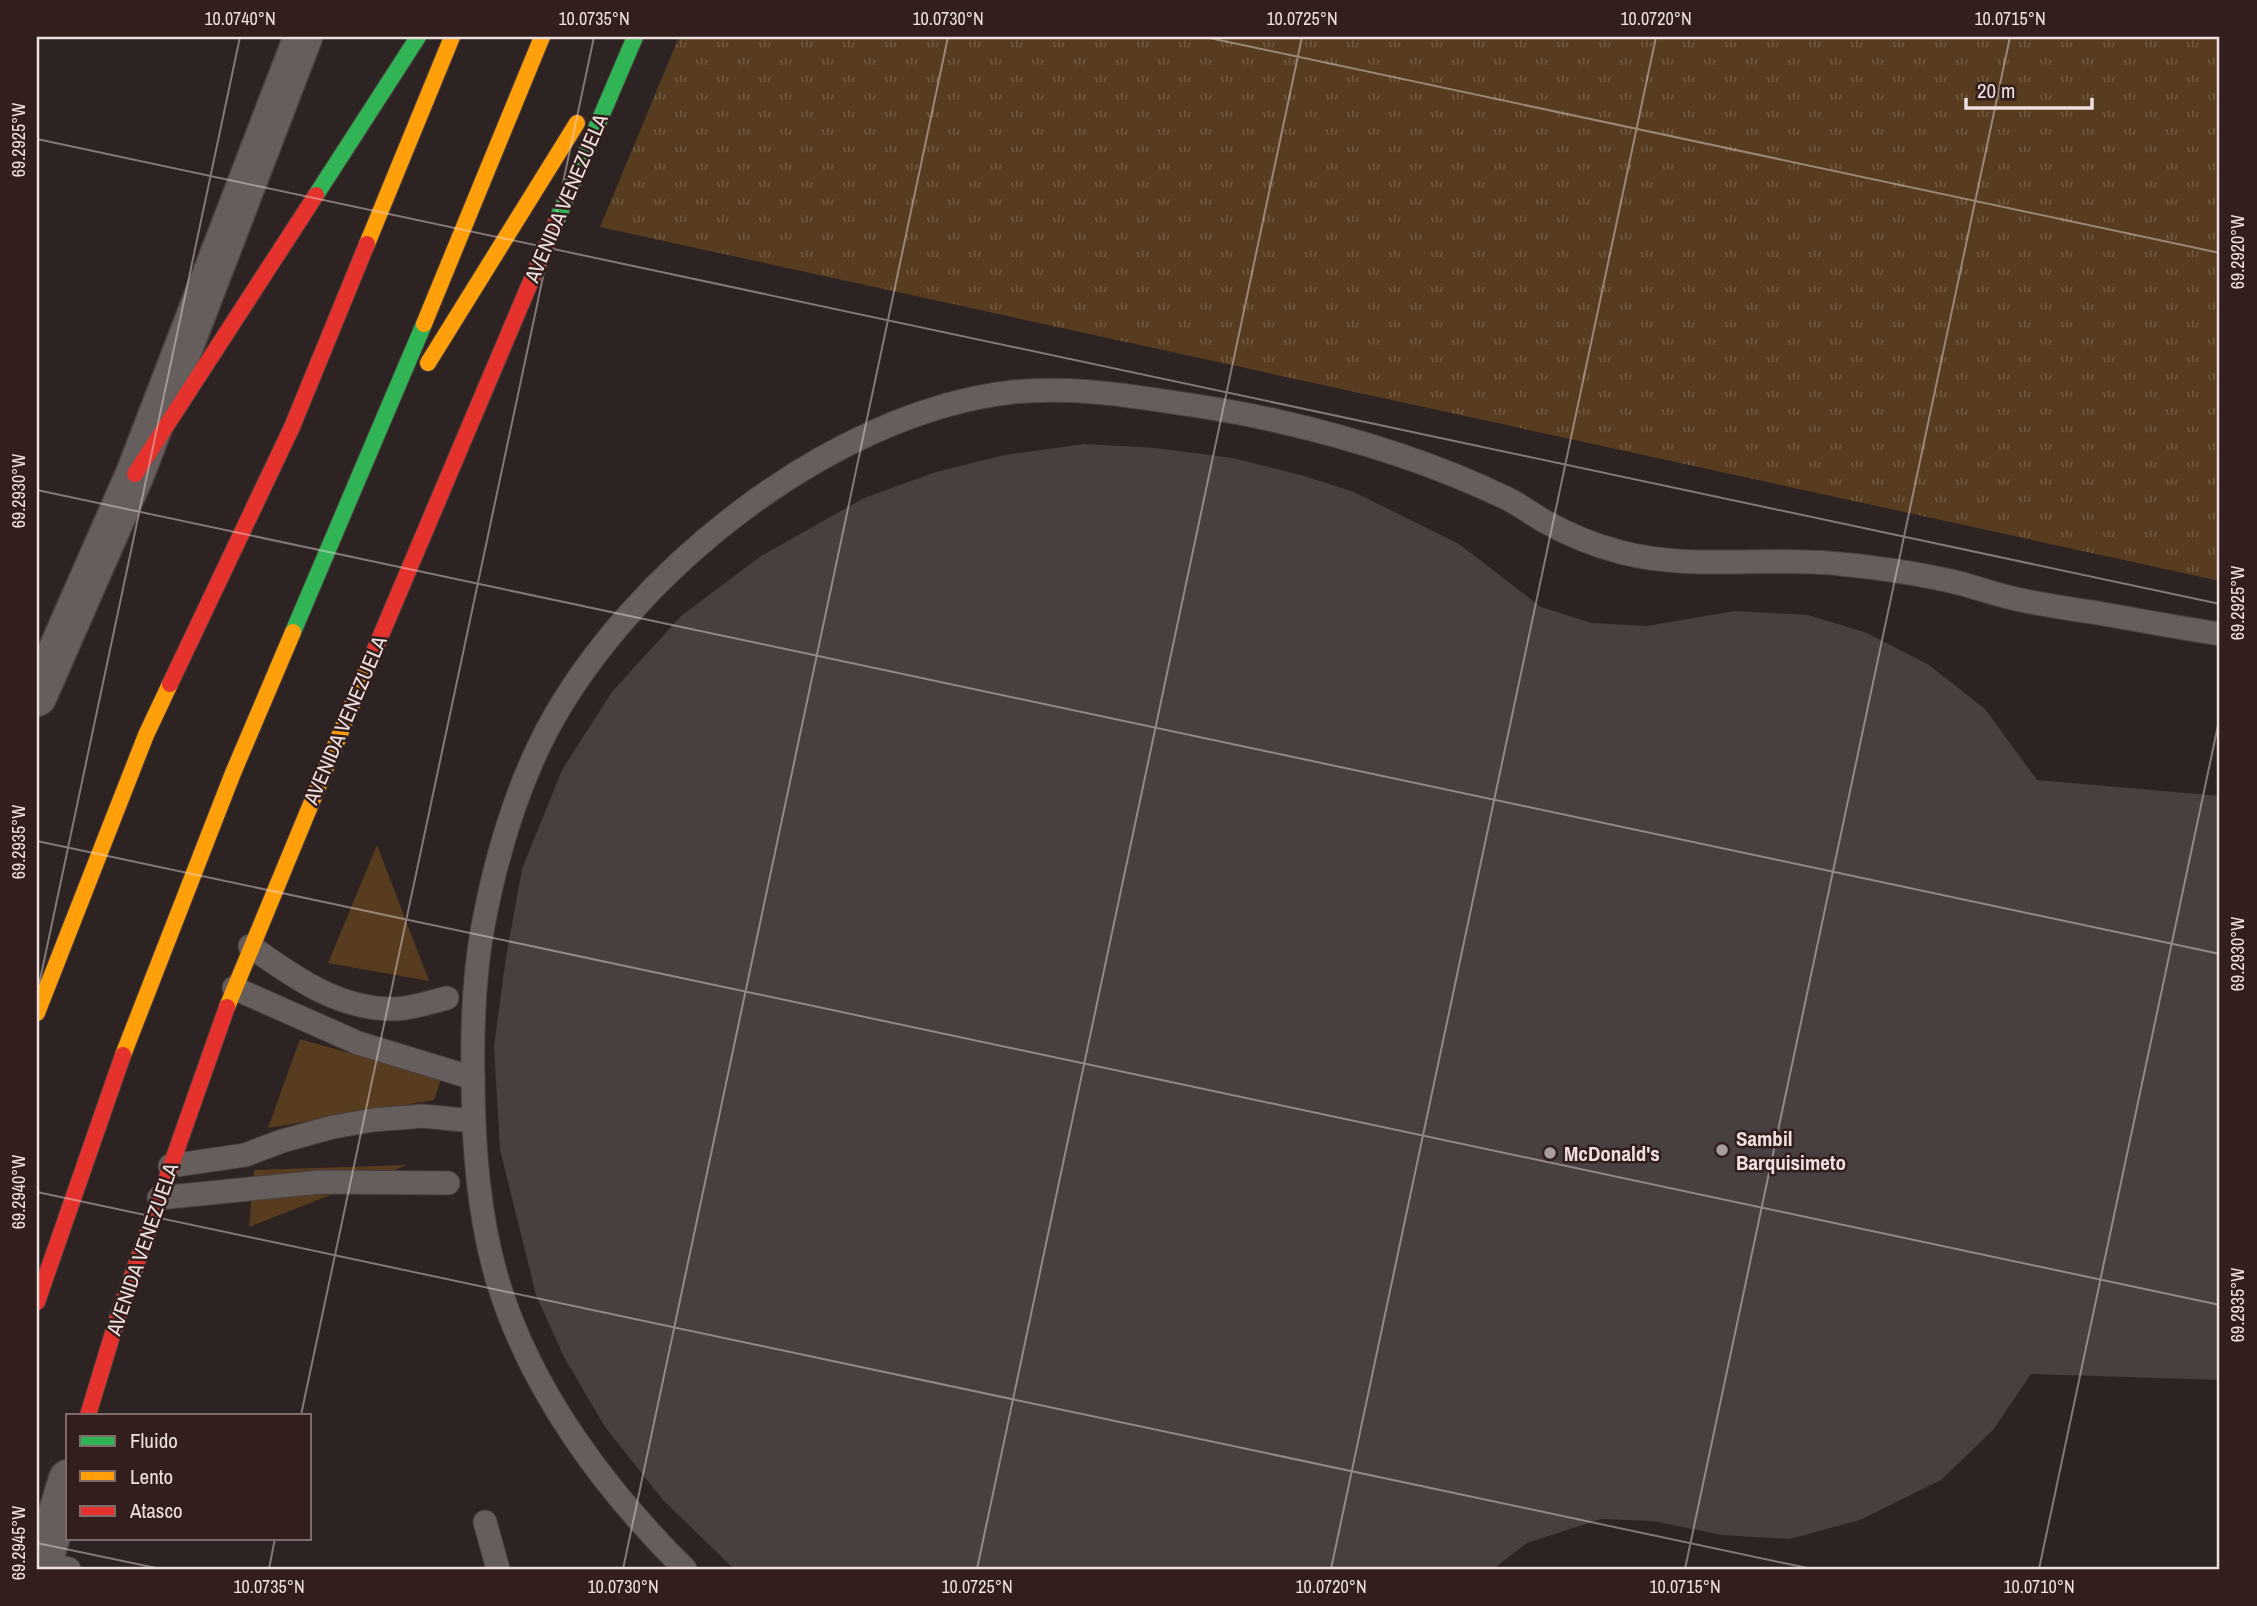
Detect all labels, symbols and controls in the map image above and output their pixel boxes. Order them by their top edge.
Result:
text: 10.0740°N [204,6,276,31]
text: 10.0735°N [558,6,630,31]
text: 10.0730°N [912,6,984,31]
text: 10.0725°N [1266,6,1338,31]
text: 10.0720°N [1620,6,1692,31]
text: 10.0715°N [1974,6,2046,31]
scale bar [1966,66,2092,110]
text: 20 m [1977,76,2015,105]
text: 69.2925°W [6,103,31,177]
street label: AVENIDA VENEZUELA [517,109,615,288]
text: 69.2920°W [2225,215,2250,289]
text: 69.2930°W [6,454,31,528]
text: 69.2925°W [2225,566,2250,640]
street label: AVENIDA VENEZUELA [296,631,394,810]
text: 69.2935°W [6,805,31,879]
text: 69.2930°W [2225,917,2250,991]
place label: Sambil Barquisimeto [1736,1124,1846,1177]
place label: McDonald's [1564,1139,1660,1168]
marker: Sambil Barquisimeto [1714,1142,1730,1158]
marker: McDonald's [1542,1145,1558,1161]
text: 69.2940°W [6,1155,31,1229]
street label: AVENIDA VENEZUELA [99,1158,185,1340]
text: 69.2935°W [2225,1268,2250,1342]
legend [66,1414,312,1540]
text: Fluido [130,1426,178,1455]
text: Lento [130,1462,173,1491]
text: Atasco [129,1496,183,1525]
text: 69.2945°W [6,1506,31,1580]
text: 10.0735°N [233,1574,305,1599]
text: 10.0730°N [587,1574,659,1599]
text: 10.0725°N [941,1574,1013,1599]
text: 10.0720°N [1295,1574,1367,1599]
text: 10.0715°N [1649,1574,1721,1599]
text: 10.0710°N [2003,1574,2075,1599]

